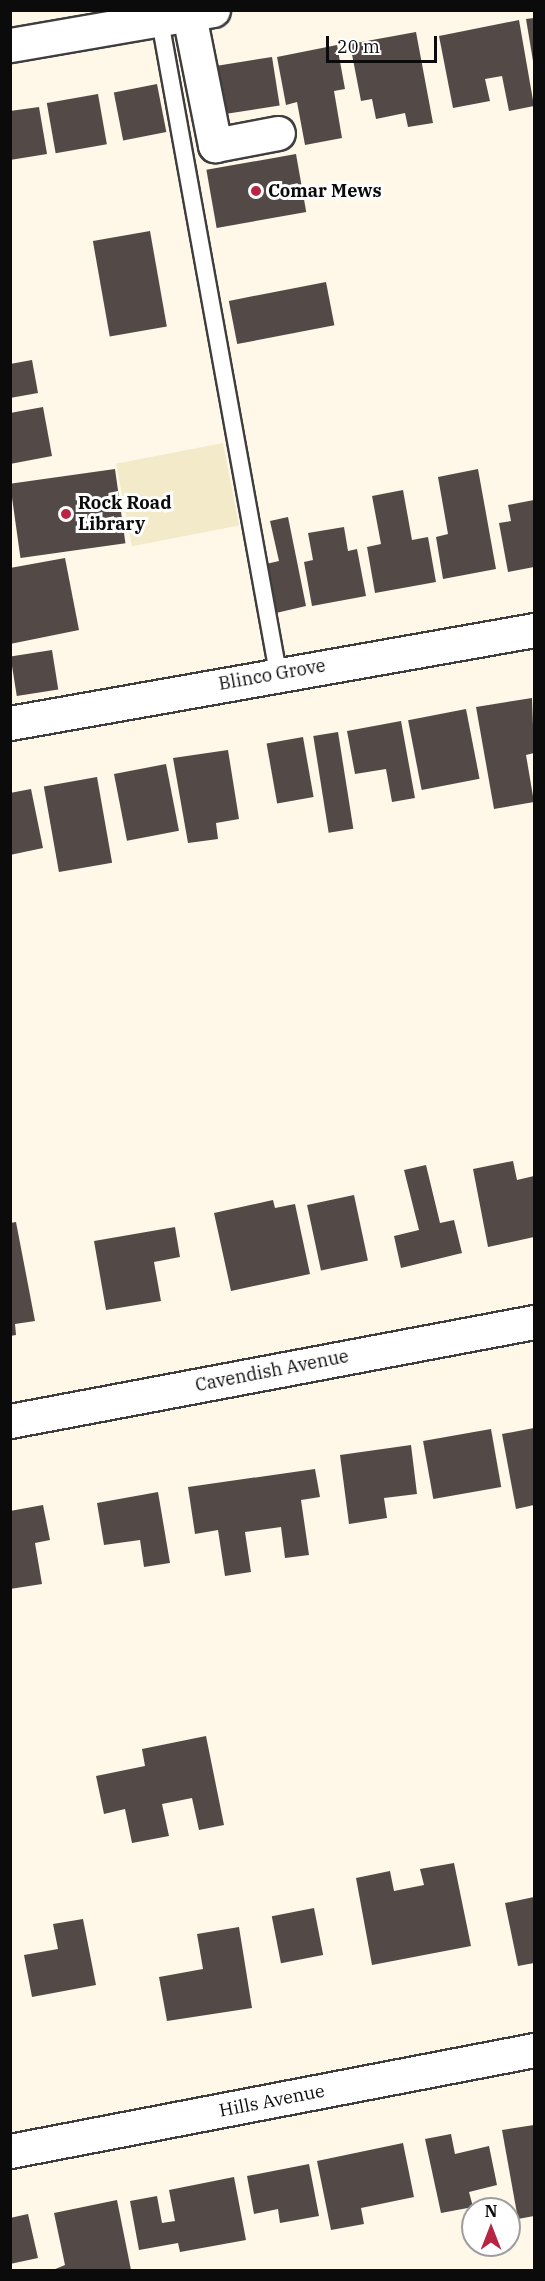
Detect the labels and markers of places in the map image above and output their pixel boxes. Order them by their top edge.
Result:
place label: Comar Mews [268,180,382,202]
marker: Comar Mews [249,184,263,198]
place label: Rock Road Library [78,493,172,536]
marker: Rock Road Library [59,507,73,521]

